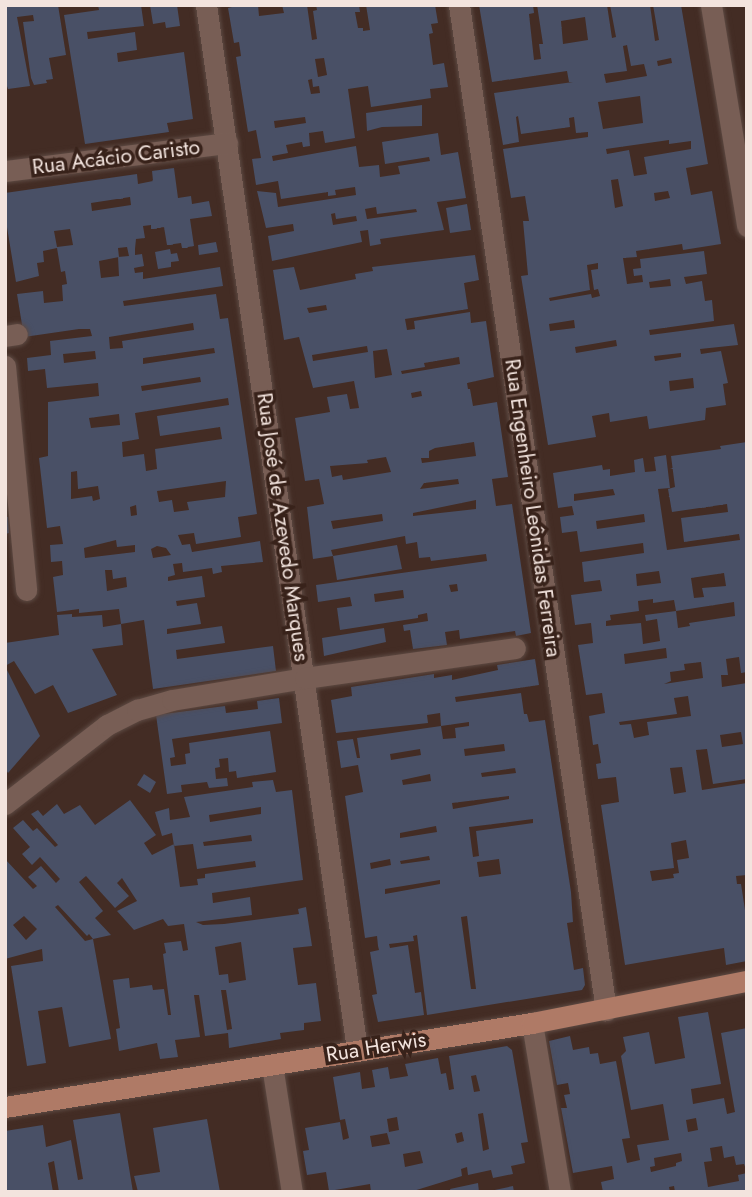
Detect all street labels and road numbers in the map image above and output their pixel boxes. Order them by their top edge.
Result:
street label: Rua Acácio Caristo [31,134,201,180]
street label: Rua Engenheiro Leônidas Ferreira [500,357,566,659]
street label: Rua José de Azevedo Marques [252,391,314,663]
street label: Rua Herwis [324,1027,428,1067]

